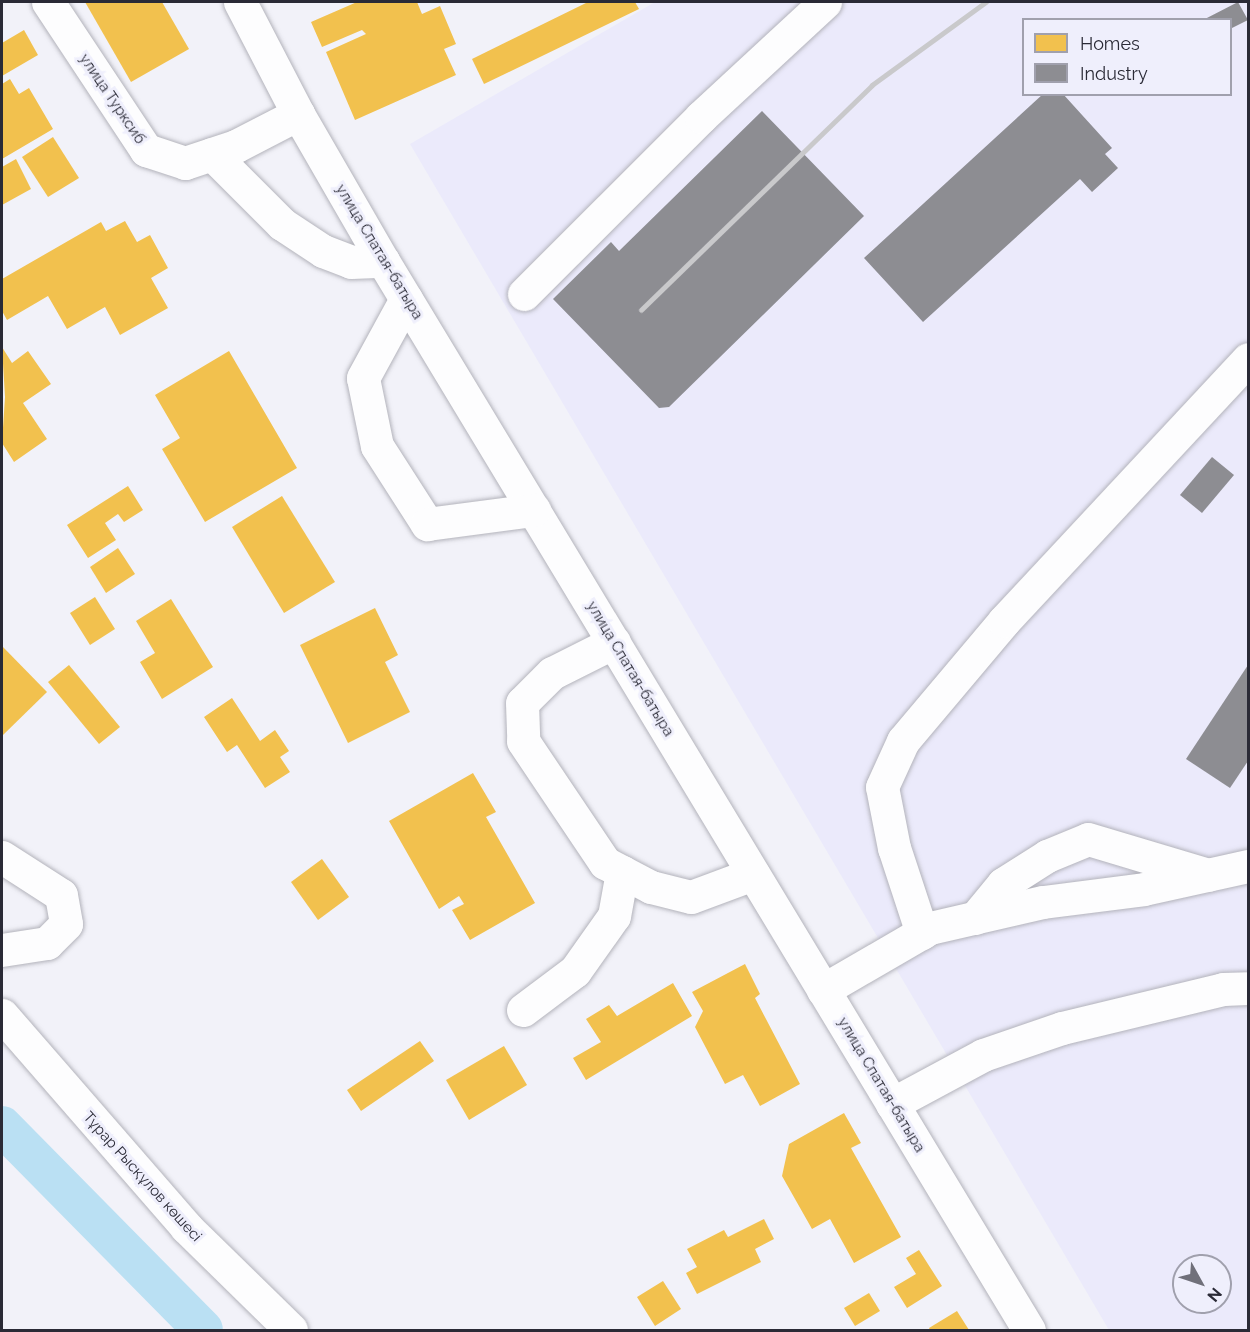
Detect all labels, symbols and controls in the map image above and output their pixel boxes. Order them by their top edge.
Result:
legend [1022,18,1232,96]
text: Homes [1080,33,1140,54]
street label: улица Турксиб [75,50,149,148]
text: Industry [1080,63,1148,84]
street label: улица Спатая-батыра [332,181,426,323]
street label: улица Спатая-батыра [583,598,677,740]
street label: улица Спатая-батыра [834,1014,928,1156]
street label: Тұрар Рысқұлов көшесі [79,1108,205,1246]
north arrow [1172,1254,1232,1314]
text: N [1203,1284,1226,1305]

